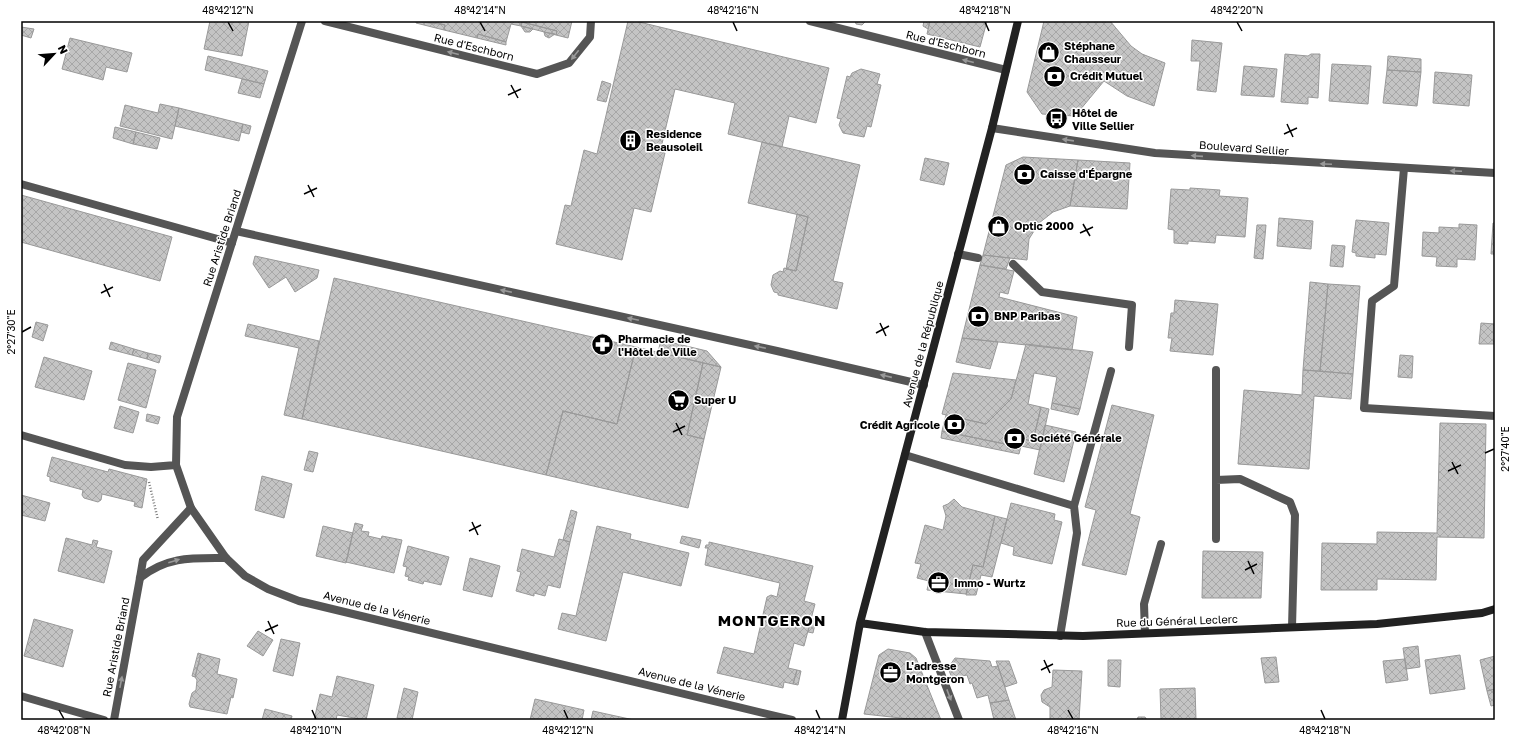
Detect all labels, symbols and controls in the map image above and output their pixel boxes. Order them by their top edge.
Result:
text: 48°42'12"N [202,4,254,16]
text: 48°42'14"N [454,4,506,16]
text: 48°42'16"N [707,4,759,16]
text: 48°42'18"N [959,4,1011,16]
text: 48°42'20"N [1211,4,1263,16]
street label: Rue d'Eschborn [905,27,987,60]
street label: Rue d'Eschborn [433,30,515,63]
north arrow [34,34,74,74]
shop icon: Stéphane Chausseur [1035,39,1061,65]
place label: Stéphane Chausseur [1064,39,1122,65]
text: N [56,43,71,56]
one-way arrow [571,49,580,60]
one-way arrow [447,50,459,56]
one-way arrow [962,57,975,63]
bank icon: Crédit Mutuel [1041,63,1067,89]
place label: Crédit Mutuel [1070,69,1143,82]
bus stop icon: Hôtel de Ville Sellier [1043,106,1069,132]
place label: Hôtel de Ville Sellier [1072,106,1135,132]
building icon: Residence Beausoleil [618,127,644,153]
place label: Residence Beausoleil [646,127,703,153]
one-way arrow [1061,137,1074,143]
street label: Boulevard Sellier [1199,138,1290,157]
one-way arrow [1190,152,1203,159]
one-way arrow [1320,160,1332,167]
bank icon: Caisse d'Épargne [1012,161,1038,187]
place label: Caisse d'Épargne [1040,167,1133,180]
one-way arrow [1449,168,1462,174]
street label: Rue Aristide Briand [200,188,243,288]
shop icon: Optic 2000 [986,213,1012,239]
place label: Optic 2000 [1014,219,1074,232]
street label: Avenue de la République [899,279,946,408]
one-way arrow [500,287,512,293]
bank icon: BNP Paribas [965,303,991,329]
text: 2°27'30"E [5,309,17,355]
place label: BNP Paribas [994,309,1060,322]
one-way arrow [627,315,639,321]
pharmacy icon: Pharmacie de l'Hôtel de Ville [589,332,615,358]
place label: Pharmacie de l'Hôtel de Ville [618,332,697,358]
one-way arrow [753,343,766,349]
one-way arrow [880,373,892,379]
supermarket icon: Super U [665,387,691,413]
place label: Super U [694,393,736,406]
bank icon: Crédit Agricole [942,412,968,438]
place label: Crédit Agricole [860,418,941,431]
bank icon: Société Générale [1002,425,1028,451]
text: 2°27'40"E [1499,426,1511,472]
place label: Société Générale [1030,431,1122,444]
one-way arrow [168,558,180,564]
office icon: Immo - Wurtz [925,570,951,596]
place label: Immo - Wurtz [954,576,1026,589]
street label: Avenue de la Vénerie [322,588,432,627]
street label: Rue Aristide Briand [99,596,132,698]
district label: MONTGERON [718,611,826,629]
street label: Rue du Général Leclerc [1116,612,1238,629]
office icon: L'adresse Montgeron [877,659,903,685]
place label: L'adresse Montgeron [906,659,964,685]
street label: Avenue de la Vénerie [637,664,747,703]
one-way arrow [118,676,124,688]
one-way arrow [947,689,953,701]
text: 48°42'08"N [37,724,91,736]
text: 48°42'10"N [290,724,342,736]
text: 48°42'12"N [542,724,594,736]
text: 48°42'14"N [794,724,846,736]
text: 48°42'16"N [1047,724,1099,736]
text: 48°42'18"N [1299,724,1351,736]

